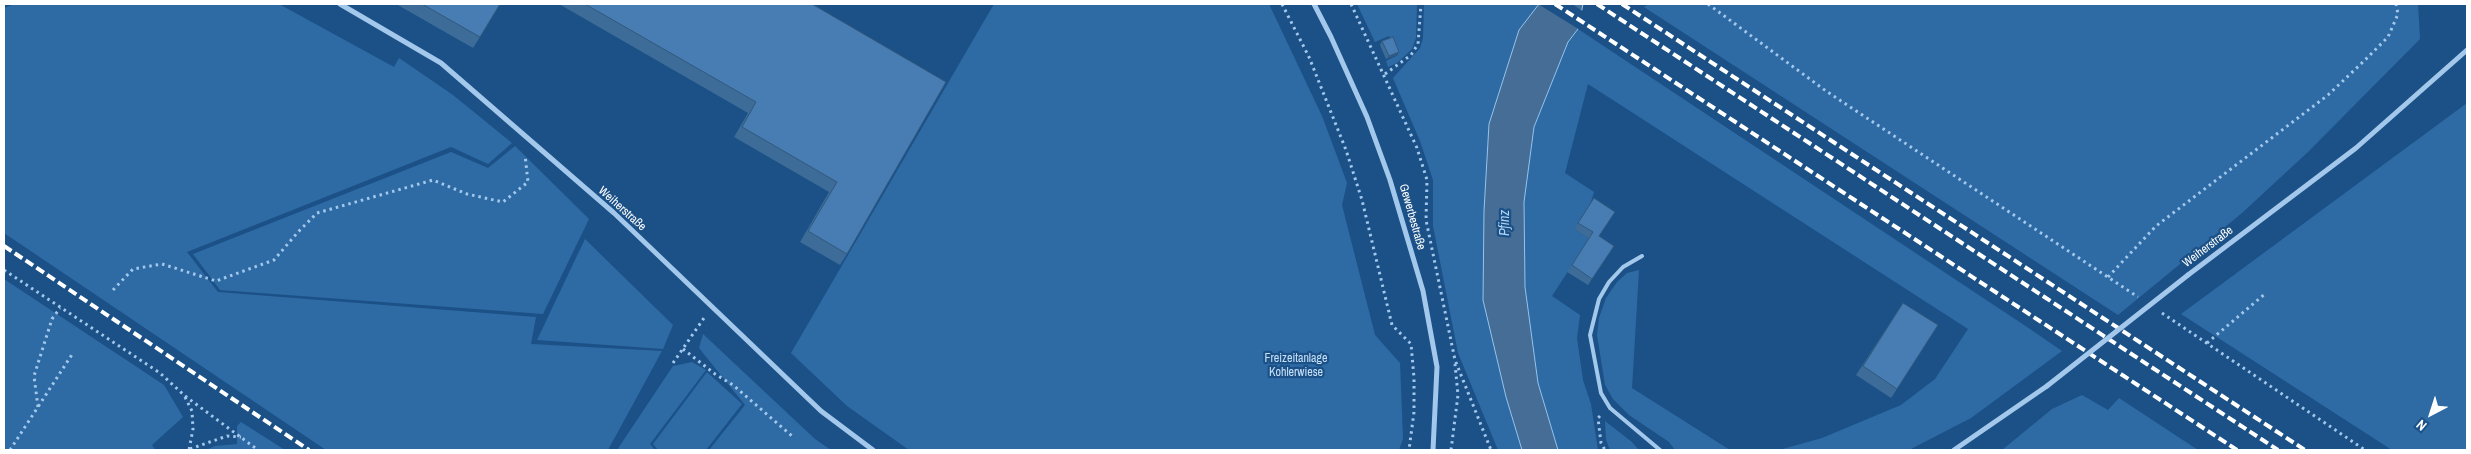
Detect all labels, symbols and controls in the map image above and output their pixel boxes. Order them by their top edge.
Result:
street label: Gewerbestraße [1396,182,1428,252]
street label: Weiherstraße [595,184,649,234]
water label: Pfinz [1497,210,1513,236]
street label: Weiherstraße [2180,223,2236,271]
park label: Freizeitanlage Kohlerwiese [1265,352,1327,380]
north arrow [2406,389,2456,439]
text: N [2412,416,2430,435]

